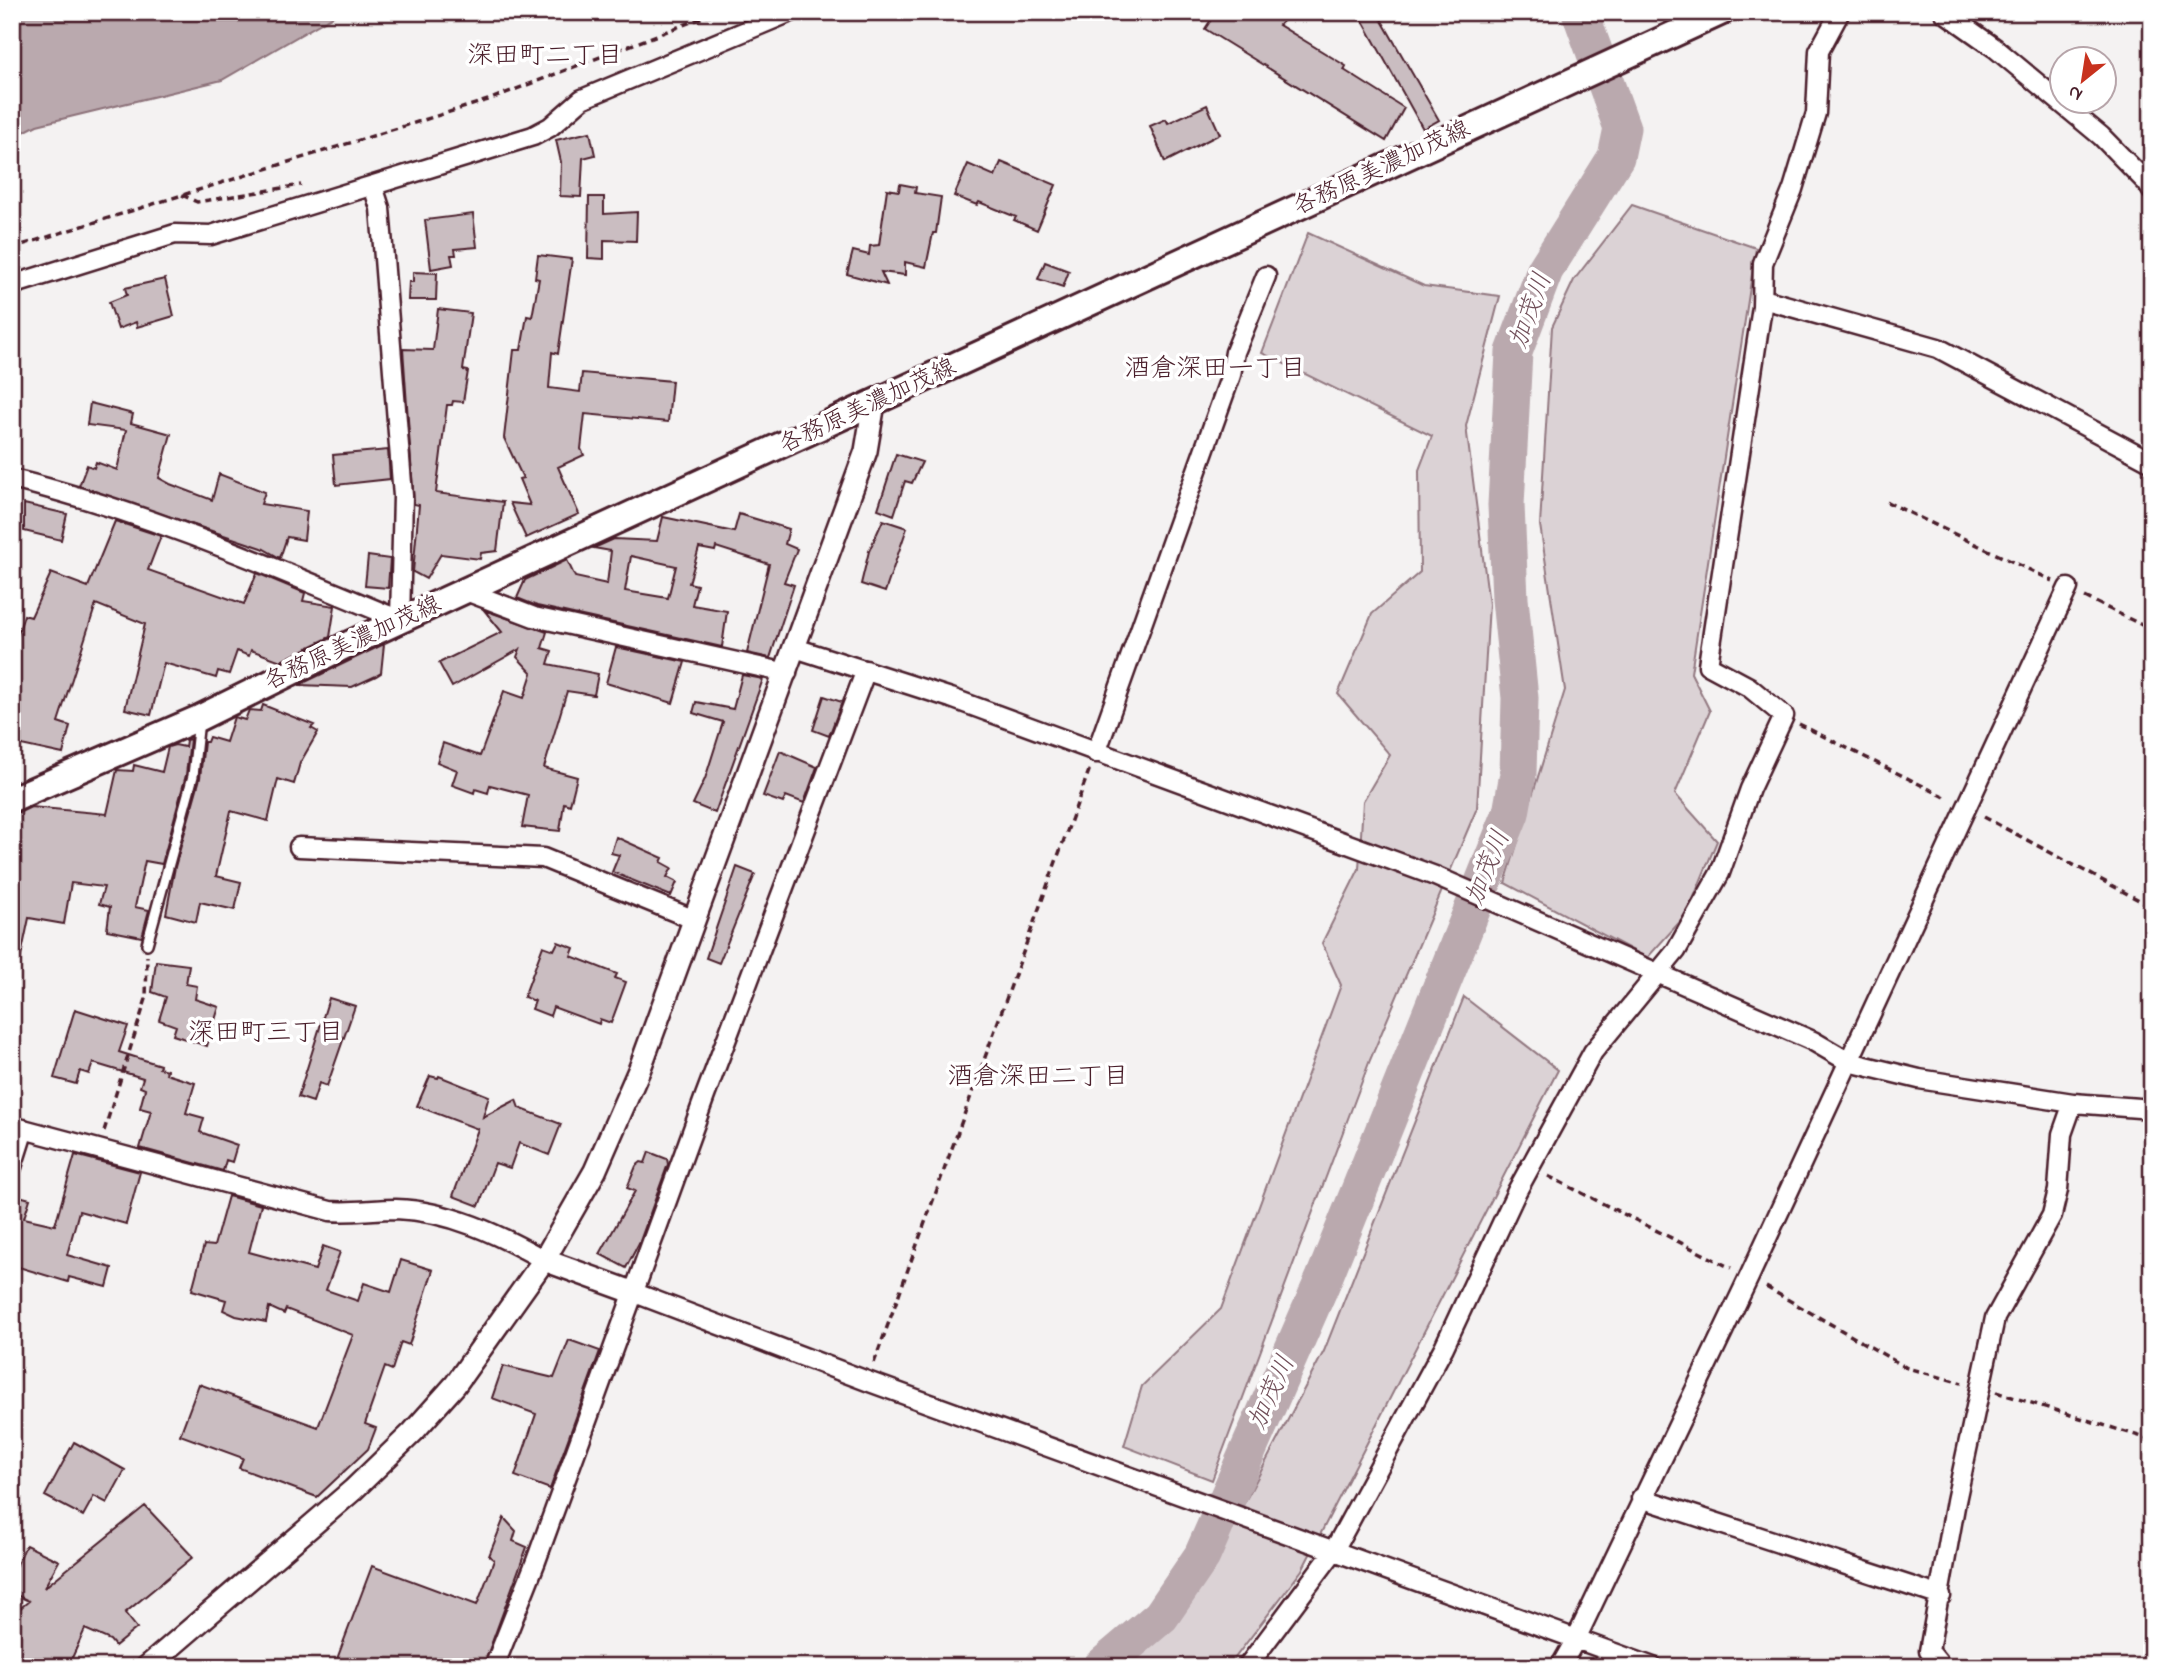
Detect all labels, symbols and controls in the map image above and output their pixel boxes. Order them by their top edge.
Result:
district label: 深田町二丁目 [467,38,623,76]
north arrow [2048,46,2118,116]
text: N [2063,78,2088,107]
street label: 各務原美濃加茂線 [1288,113,1476,225]
water label: 加茂川 [1501,268,1563,354]
street label: 各務原美濃加茂線 [774,351,962,463]
district label: 酒倉深田一丁目 [1124,351,1306,389]
street label: 各務原美濃加茂線 [259,588,447,700]
water label: 加茂川 [1457,825,1521,911]
district label: 深田町三丁目 [188,1015,344,1053]
district label: 酒倉深田二丁目 [947,1059,1129,1097]
water label: 加茂川 [1240,1350,1306,1436]

